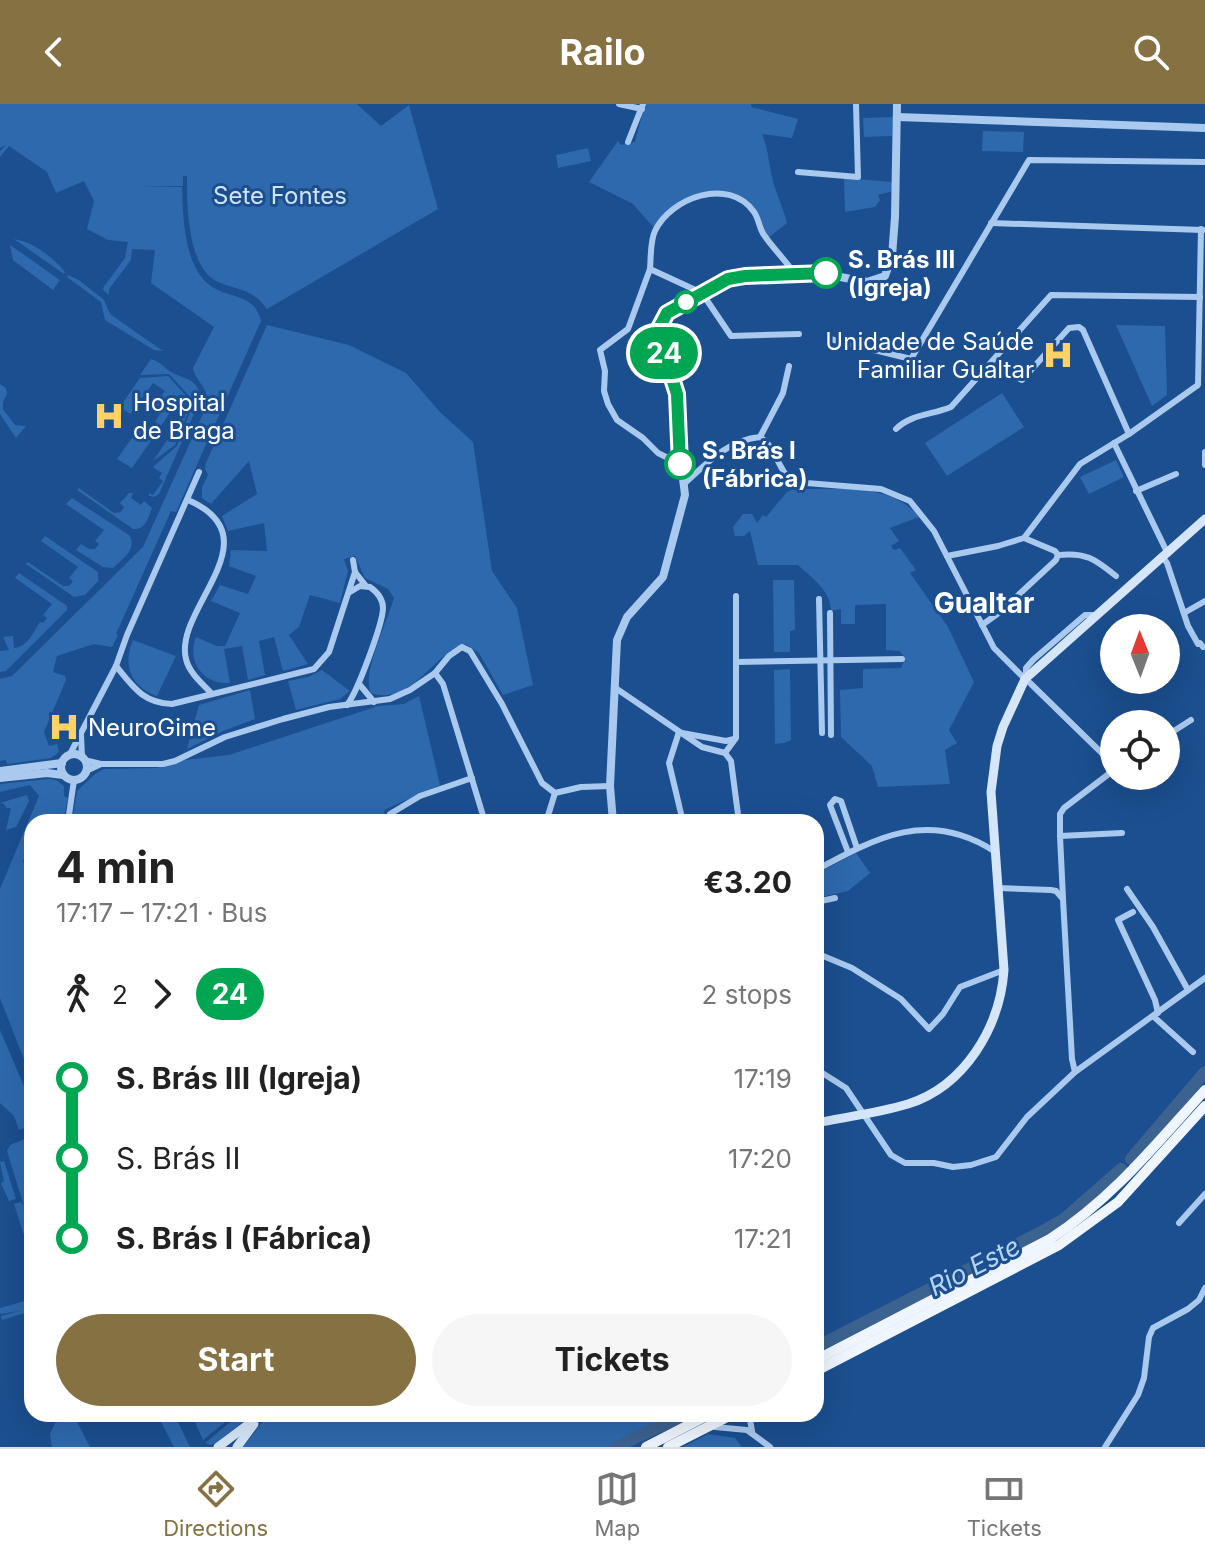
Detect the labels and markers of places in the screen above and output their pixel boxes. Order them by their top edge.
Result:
place label: S. Brás III (Igreja) [848,245,955,302]
marker: S. Brás III (Igreja) [811,258,841,288]
unlabelled marker [675,291,697,313]
place label: Unidade de Saúde Familiar Gualtar [825,327,1034,384]
hospital icon: Unidade de Saúde Familiar Gualtar [1041,338,1075,372]
place label: Hospital de Braga [133,388,235,445]
hospital icon: Hospital de Braga [92,399,126,433]
place label: S. Brás I (Fábrica) [702,436,808,493]
marker: S. Brás I (Fábrica) [665,449,695,479]
hospital icon: NeuroGime [47,710,81,744]
place label: NeuroGime [88,713,216,742]

